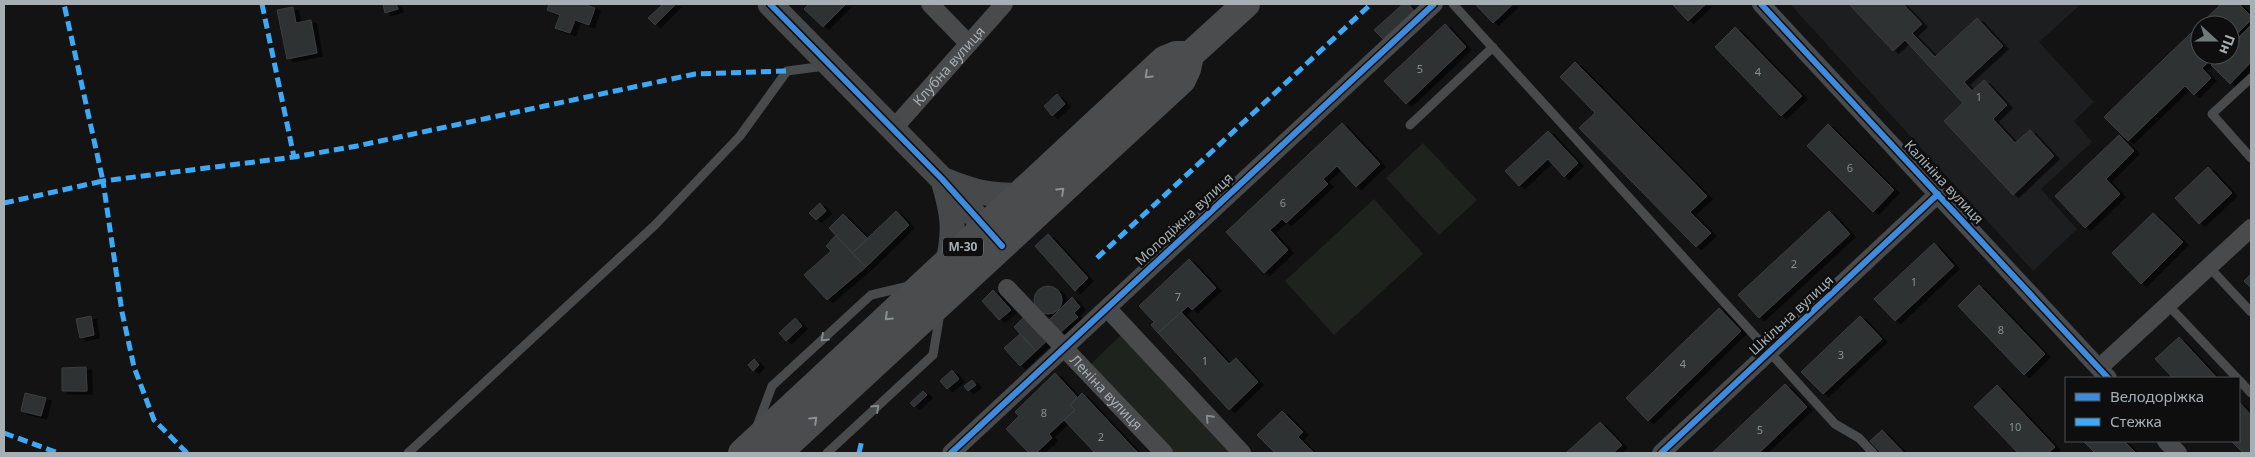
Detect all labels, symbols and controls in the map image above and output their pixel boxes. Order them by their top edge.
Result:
north arrow [2190,15,2240,65]
street label: Клубна вулиця [908,22,989,110]
text: Пн [2215,32,2240,58]
house number: 5 [1417,61,1423,76]
house number: 4 [1755,64,1762,79]
one-way arrow [1145,69,1154,78]
house number: 1 [1976,89,1982,104]
street label: Калініна вулиця [1901,136,1988,228]
house number: 6 [1847,160,1853,175]
street label: Молодіжна вулиця [1130,168,1237,269]
one-way arrow [1056,188,1065,197]
house number: 6 [1280,195,1286,210]
road number: М-30 [943,238,983,256]
house number: 2 [1791,256,1797,271]
street label: Шкільна вулиця [1744,270,1837,359]
house number: 1 [1911,274,1917,289]
house number: 7 [1175,289,1181,304]
one-way arrow [885,311,894,320]
house number: 8 [1998,322,2004,337]
one-way arrow [820,332,829,341]
house number: 3 [1838,347,1844,362]
street label: Леніна вулиця [1066,350,1147,434]
house number: 1 [1202,353,1208,368]
house number: 4 [1680,356,1687,371]
legend [2065,377,2240,442]
text: Велодоріжка [2110,386,2204,406]
one-way arrow [870,405,879,414]
house number: 8 [1041,405,1047,420]
text: Стежка [2110,411,2162,431]
one-way arrow [1206,414,1215,423]
one-way arrow [808,417,817,426]
house number: 10 [2009,419,2021,434]
house number: 5 [1757,422,1763,437]
house number: 2 [1098,429,1104,444]

